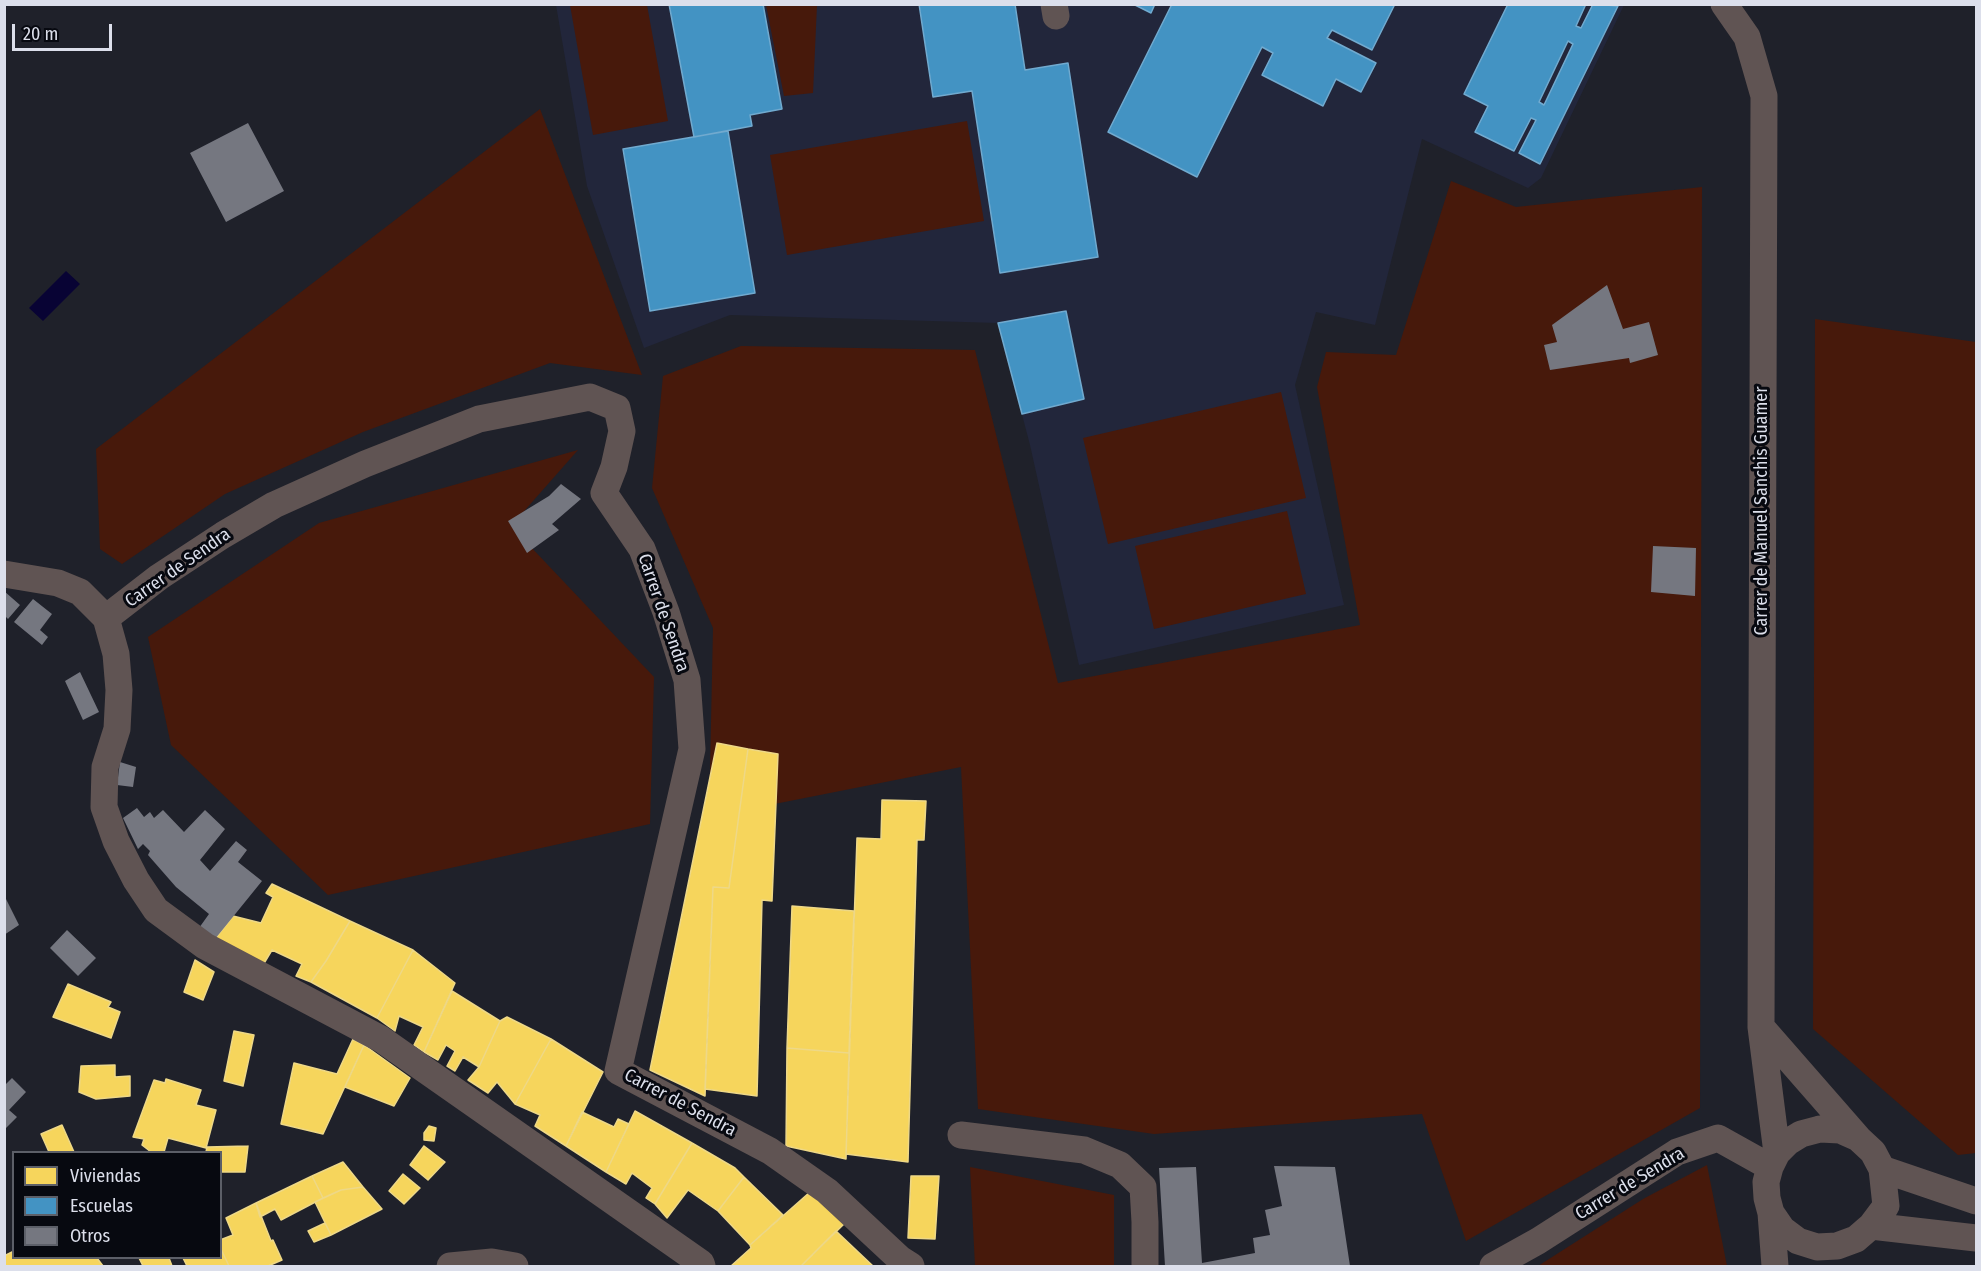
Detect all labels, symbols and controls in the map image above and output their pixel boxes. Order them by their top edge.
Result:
scale bar [15,12,116,50]
text: 20 m [23,23,58,45]
street label: Carrer de Manuel Sanchis Guamer [1751,387,1773,635]
street label: Carrer de Sendra [121,524,235,612]
street label: Carrer de Sendra [633,551,693,675]
street label: Carrer de Sendra [620,1064,740,1142]
street label: Carrer de Sendra [1572,1143,1688,1225]
legend [12,1151,222,1259]
text: Viviendas [70,1165,141,1187]
text: Escuelas [70,1195,133,1217]
text: Otros [70,1225,110,1247]

